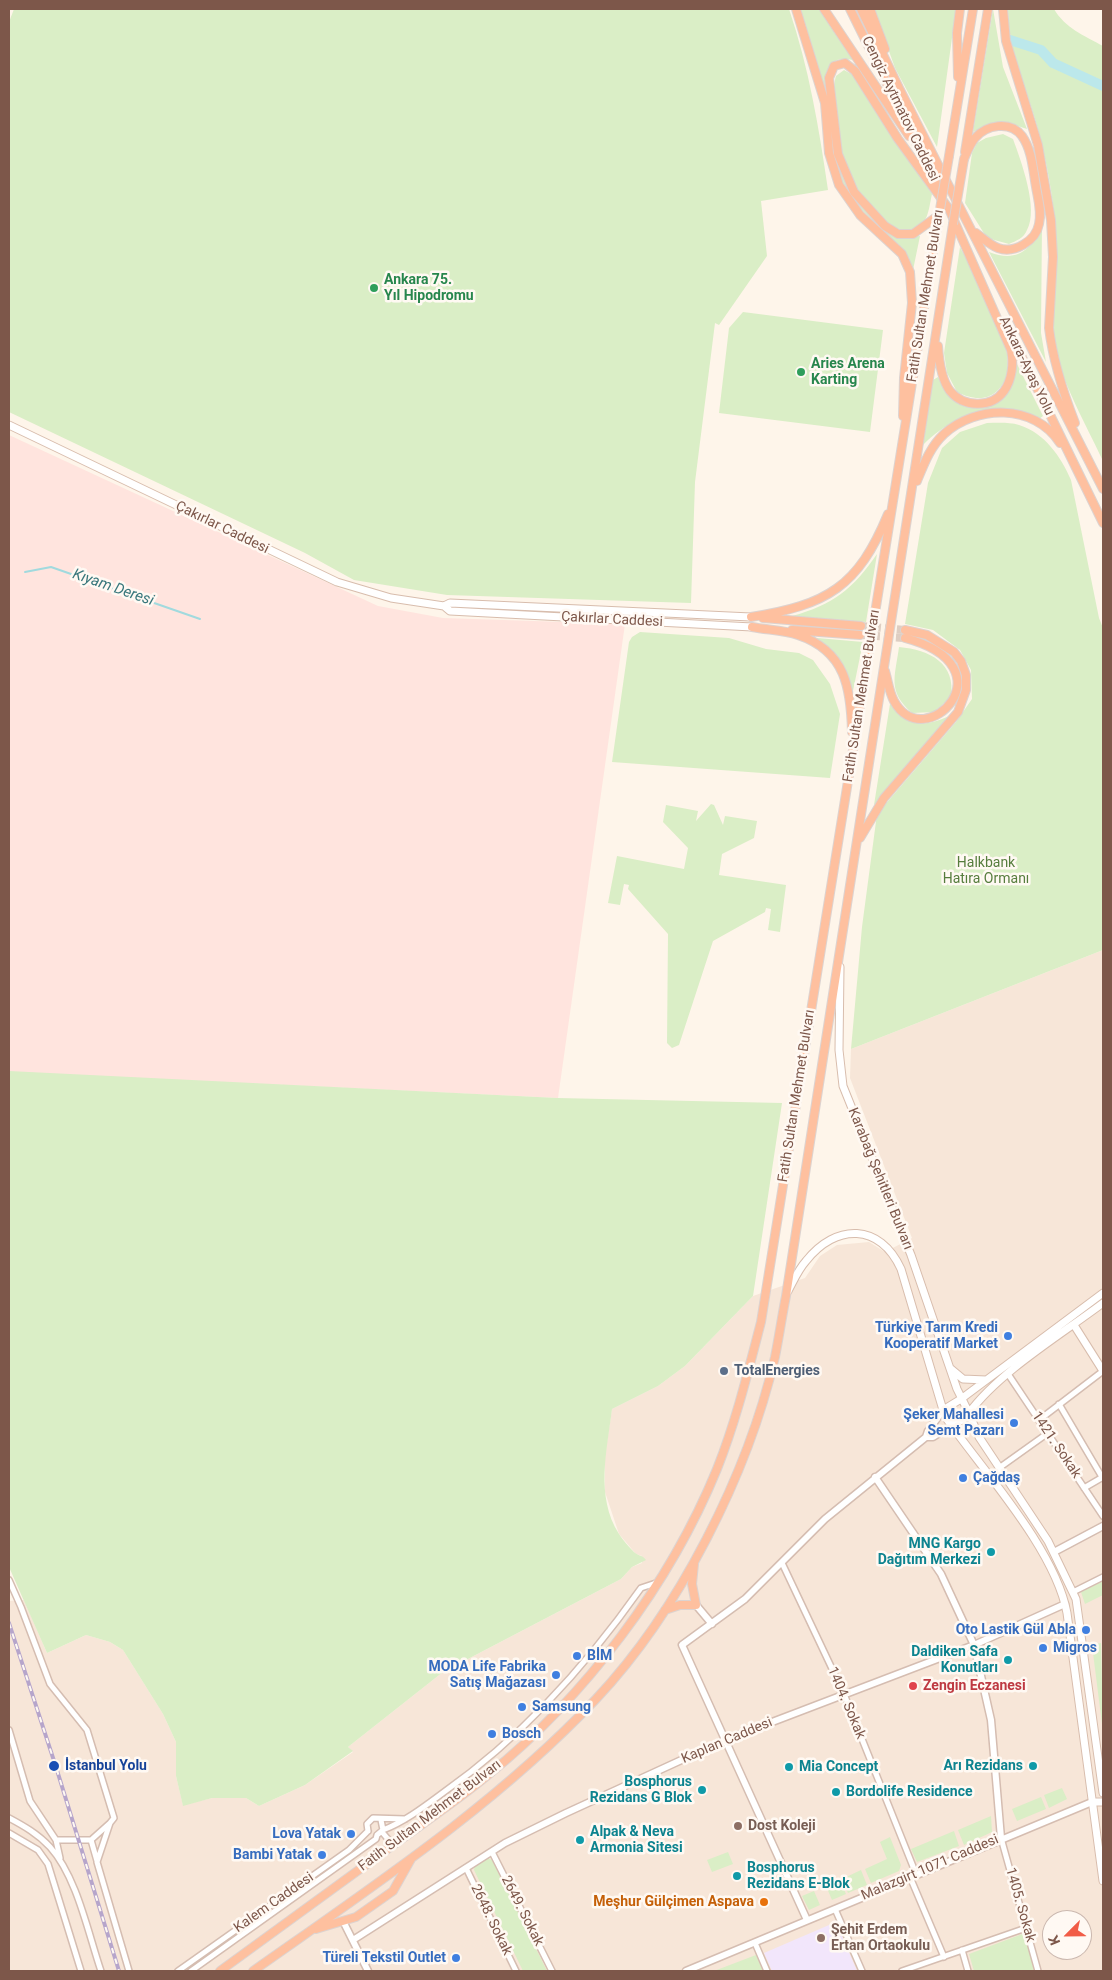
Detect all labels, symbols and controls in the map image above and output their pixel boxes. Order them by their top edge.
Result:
street label: Cengiz Aytmatov Caddesi [858,34,942,184]
street label: Fatih Sultan Mehmet Bulvarı [904,208,948,384]
place label: Ankara 75. Yıl Hipodromu [384,272,474,304]
marker: Ankara 75. Yıl Hipodromu [368,282,380,294]
street label: Ankara-Ayaş Yolu [995,314,1057,418]
place label: Aries Arena Karting [811,356,885,388]
marker: Aries Arena Karting [795,366,807,378]
street label: Çakırlar Caddesi [173,498,271,558]
water label: Kıyam Deresi [70,566,156,610]
street label: Fatih Sultan Mehmet Bulvarı [840,608,884,784]
street label: Çakırlar Caddesi [561,609,663,631]
park label: Halkbank Hatıra Ormanı [943,855,1029,888]
street label: Fatih Sultan Mehmet Bulvarı [775,1008,819,1184]
street label: Karabağ Şehitleri Bulvarı [844,1106,916,1252]
place label: Türkiye Tarım Kredi Kooperatif Market [875,1320,998,1352]
marker: Türkiye Tarım Kredi Kooperatif Market [1002,1330,1014,1342]
place label: TotalEnergies [734,1363,820,1379]
marker: TotalEnergies [718,1365,730,1377]
place label: Şeker Mahallesi Semt Pazarı [903,1407,1004,1440]
street label: 1421. Sokak [1028,1408,1084,1482]
marker: Şeker Mahallesi Semt Pazarı [1008,1417,1020,1429]
place label: Çağdaş [973,1470,1020,1486]
marker: Çağdaş [957,1472,969,1484]
place label: MNG Kargo Dağıtım Merkezi [878,1536,981,1568]
marker: MNG Kargo Dağıtım Merkezi [985,1546,997,1558]
place label: Oto Lastik Gül Abla [956,1622,1076,1638]
marker: Oto Lastik Gül Abla [1080,1624,1092,1636]
place label: Migros [1053,1640,1097,1656]
marker: Migros [1037,1642,1049,1654]
place label: Daldiken Safa Konutları [911,1644,998,1676]
place label: BİM [587,1648,612,1664]
marker: BİM [571,1650,583,1662]
marker: Daldiken Safa Konutları [1002,1654,1014,1666]
place label: MODA Life Fabrika Satış Mağazası [428,1659,546,1691]
street label: 1404. Sokak [823,1664,869,1742]
marker: MODA Life Fabrika Satış Mağazası [550,1669,562,1681]
place label: Zengin Eczanesi [923,1678,1026,1694]
marker: Zengin Eczanesi [907,1680,919,1692]
place label: Samsung [532,1699,591,1715]
marker: Samsung [516,1701,528,1713]
street label: Kaplan Caddesi [679,1714,775,1768]
place label: Bosch [502,1726,541,1742]
marker: Bosch [486,1728,498,1740]
street label: Fatih Sultan Mehmet Bulvarı [355,1757,505,1875]
place label: İstanbul Yolu [65,1758,147,1774]
place label: Arı Rezidans [943,1758,1023,1774]
marker: İstanbul Yolu [47,1759,61,1773]
place label: Mia Concept [799,1759,878,1775]
marker: Arı Rezidans [1027,1760,1039,1772]
marker: Mia Concept [783,1761,795,1773]
place label: Bosphorus Rezidans G Blok [590,1774,692,1806]
marker: Bosphorus Rezidans G Blok [696,1784,708,1796]
place label: Bordolife Residence [846,1784,972,1800]
marker: Bordolife Residence [830,1786,842,1798]
place label: Dost Koleji [748,1818,816,1834]
marker: Dost Koleji [732,1820,744,1832]
place label: Alpak & Neva Armonia Sitesi [590,1824,683,1856]
place label: Lova Yatak [272,1826,341,1842]
marker: Lova Yatak [345,1828,357,1840]
street label: Malazgirt 1071 Caddesi [859,1831,1001,1905]
marker: Alpak & Neva Armonia Sitesi [574,1834,586,1846]
place label: Bambi Yatak [233,1847,312,1863]
marker: Bambi Yatak [316,1849,328,1861]
place label: Bosphorus Rezidans E-Blok [747,1860,850,1892]
street label: 1405. Sokak [1001,1866,1039,1944]
street label: Kalem Caddesi [231,1869,317,1937]
marker: Bosphorus Rezidans E-Blok [731,1870,743,1882]
street label: 2649. Sokak [497,1873,547,1949]
street label: 2648. Sokak [467,1882,515,1958]
place label: Meşhur Gülçimen Aspava [593,1894,754,1910]
marker: Meşhur Gülçimen Aspava [758,1896,770,1908]
north arrow [1042,1910,1092,1960]
place label: Şehit Erdem Ertan Ortaokulu [831,1922,930,1954]
marker: Şehit Erdem Ertan Ortaokulu [815,1932,827,1944]
text: K [1045,1933,1063,1948]
place label: Türeli Tekstil Outlet [322,1950,446,1966]
marker: Türeli Tekstil Outlet [450,1952,462,1964]

